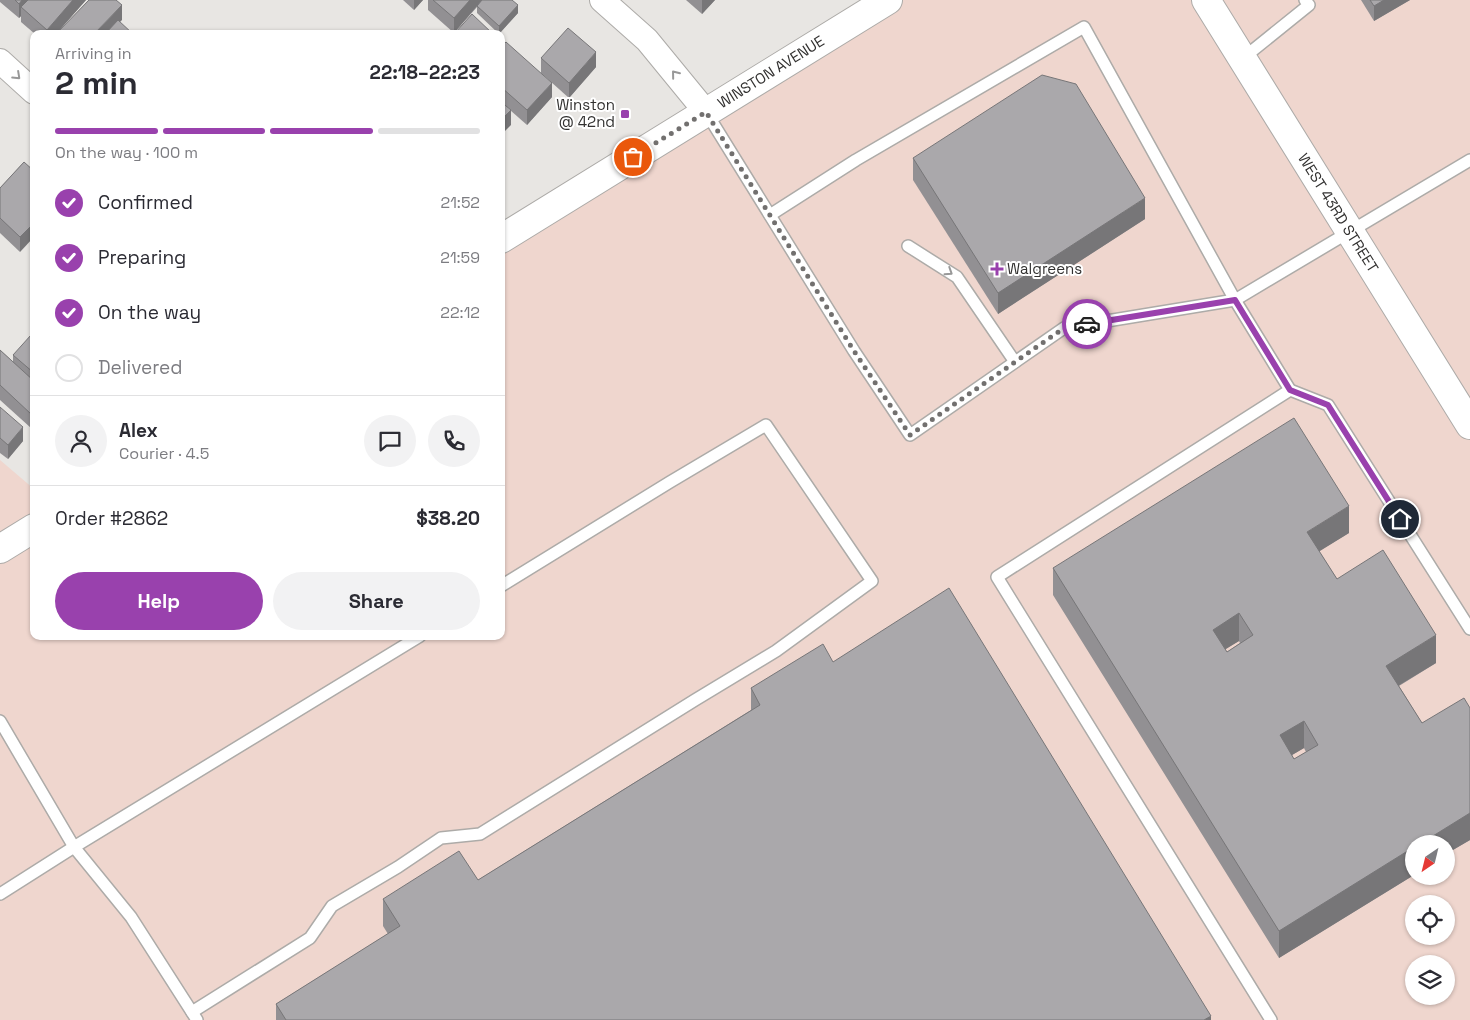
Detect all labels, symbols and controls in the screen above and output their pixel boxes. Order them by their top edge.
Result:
street label: WINSTON AVENUE [714,31,828,112]
text: Arriving in [55,43,132,64]
text: 22:18–22:23 [370,60,480,85]
text: 2 min [55,63,138,103]
one-way arrow [11,70,20,79]
one-way arrow [672,71,680,80]
place label: Winston @ 42nd [556,95,615,131]
marker: Winston @ 42nd [619,108,631,120]
pin [612,136,654,178]
text: On the way · 100 m [55,142,198,163]
icon: bag [619,143,647,171]
street label: WEST 43RD STREET [1294,150,1383,276]
icon: check [55,189,83,217]
text: Confirmed [98,190,193,215]
text: 21:52 [441,192,480,213]
icon: check [55,244,83,272]
text: Preparing [98,245,186,270]
text: 21:59 [440,247,480,268]
place label: Walgreens [1007,259,1082,278]
marker: Walgreens [991,263,1003,275]
one-way arrow [944,266,953,275]
icon: check [55,299,83,327]
courier [1062,299,1112,349]
text: On the way [98,300,201,325]
text: 22:12 [440,302,480,323]
icon: car [1073,310,1101,338]
text: Delivered [98,355,183,380]
button: person [55,415,107,467]
button: chat [364,415,416,467]
button: phone [428,415,480,467]
text: Alex [119,418,158,443]
text: Courier · 4.5 [119,443,209,464]
pin [1379,498,1421,540]
icon: home [1386,505,1414,533]
text: Order #2862 [55,506,168,531]
text: $38.20 [416,506,480,531]
button: Help [55,572,263,630]
button: Share [273,572,480,630]
north arrow [1405,835,1455,885]
map controls [1405,835,1455,1005]
button: locate [1405,895,1455,945]
button: layers [1405,955,1455,1005]

